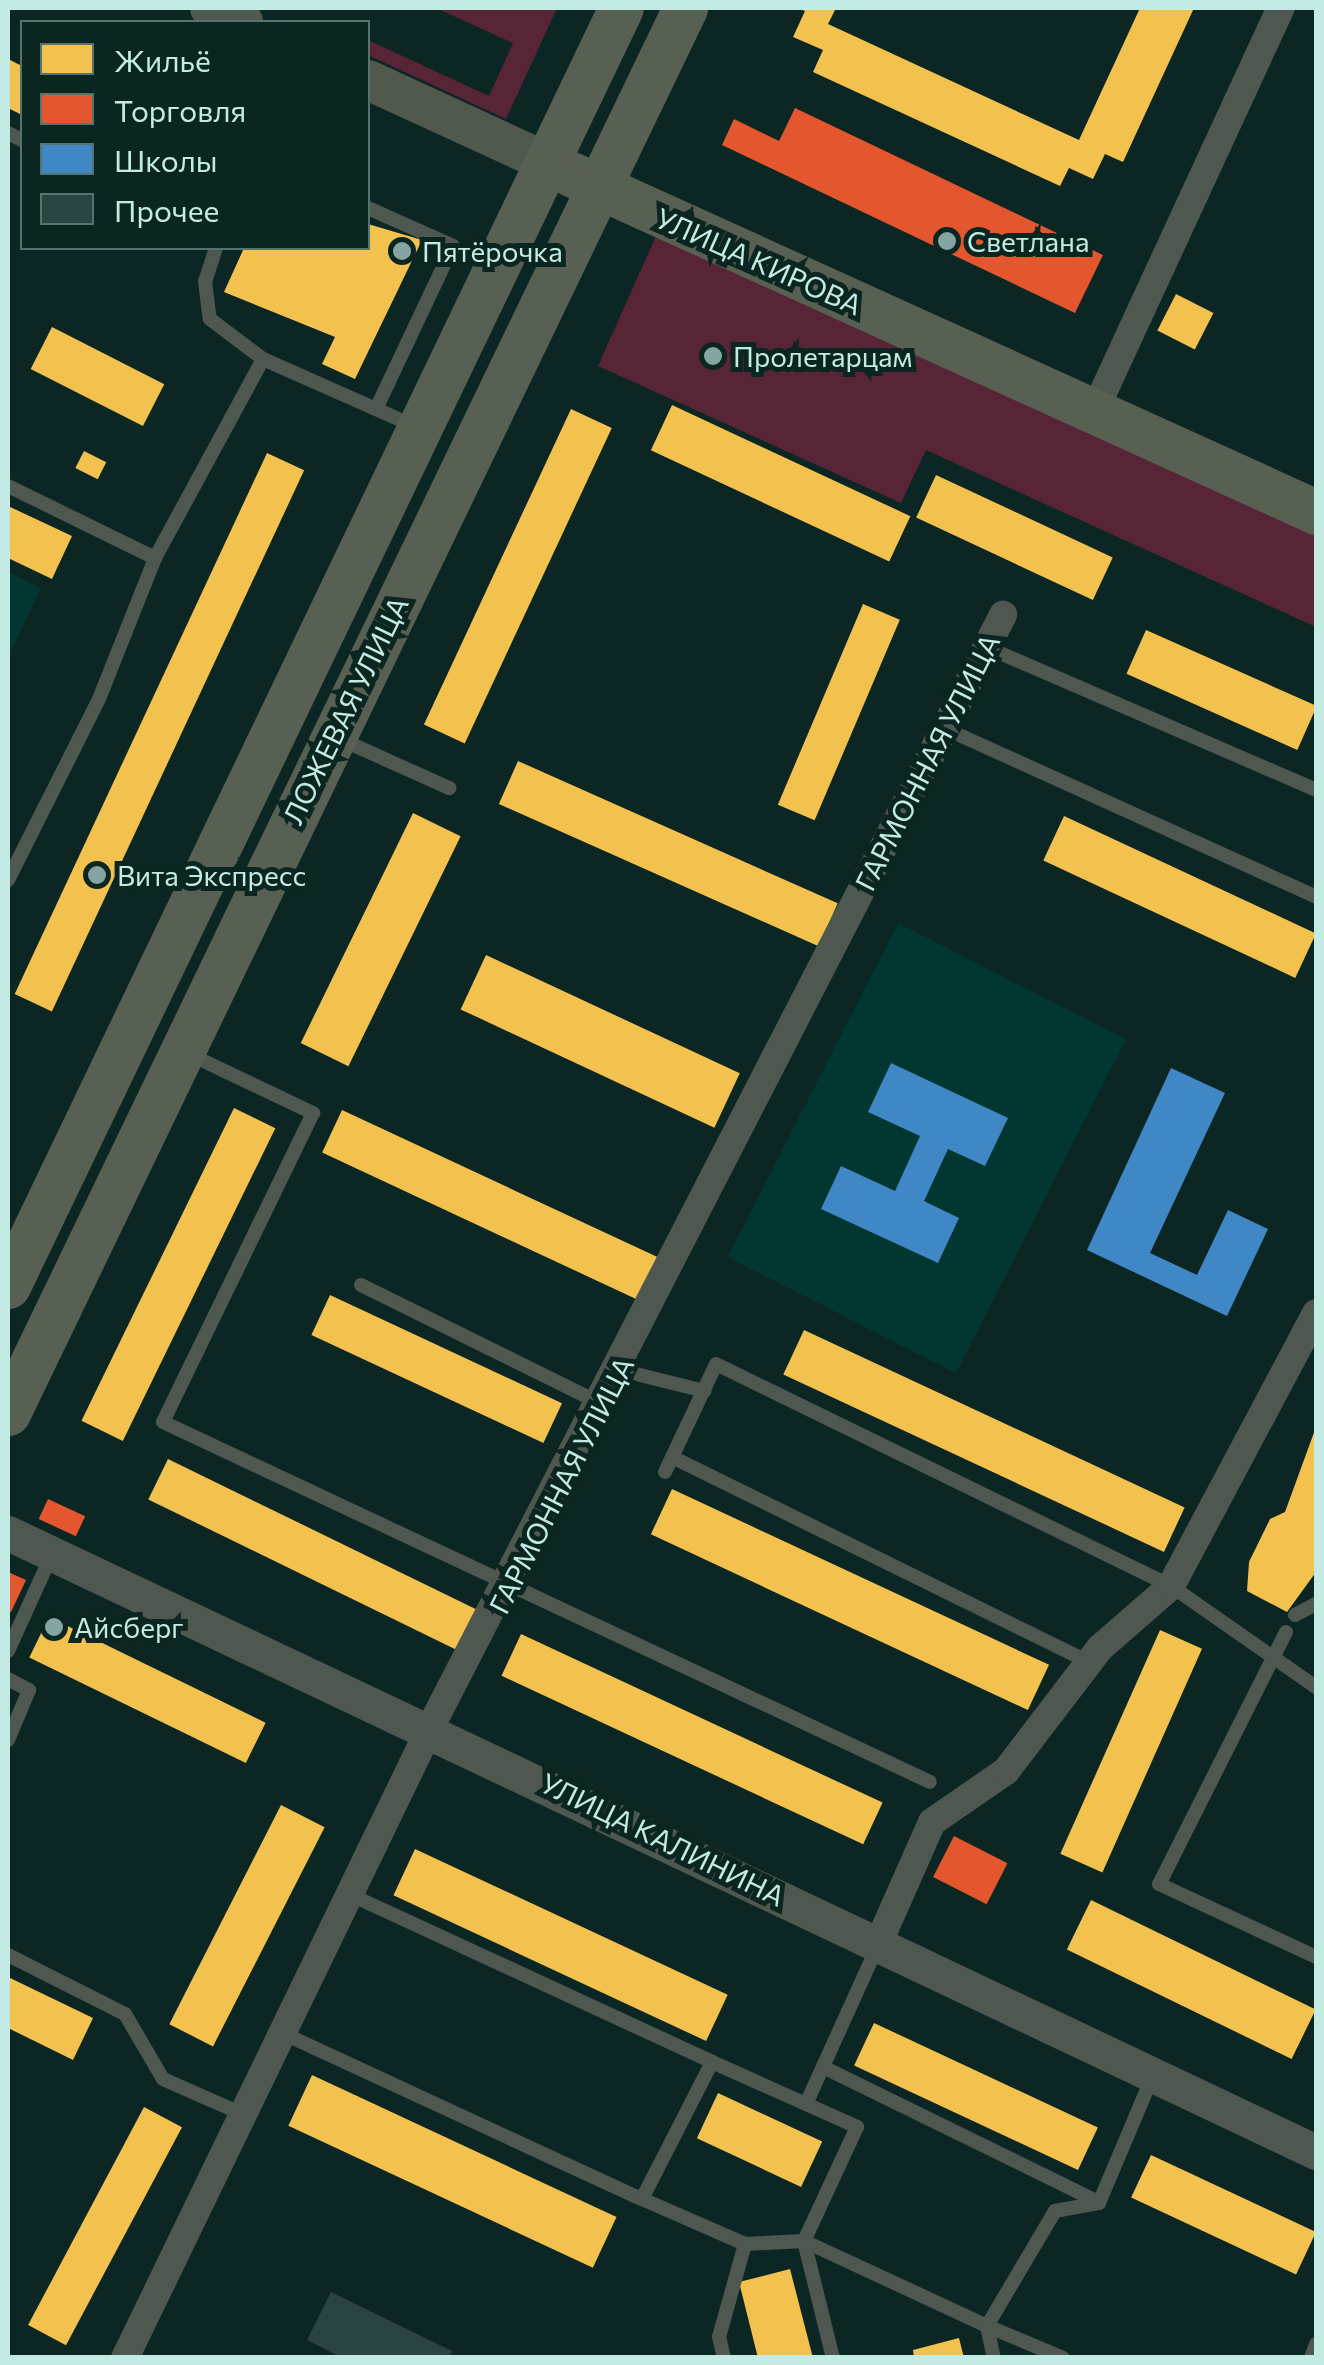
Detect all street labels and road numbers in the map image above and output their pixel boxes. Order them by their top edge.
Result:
street label: УЛИЦА КИРОВА [651,200,867,322]
street label: ЛОЖЕВАЯ УЛИЦА [275,591,415,829]
street label: ГАРМОННАЯ УЛИЦА [848,628,1006,896]
street label: ГАРМОННАЯ УЛИЦА [482,1351,640,1619]
street label: УЛИЦА КАЛИНИНА [536,1765,790,1913]

